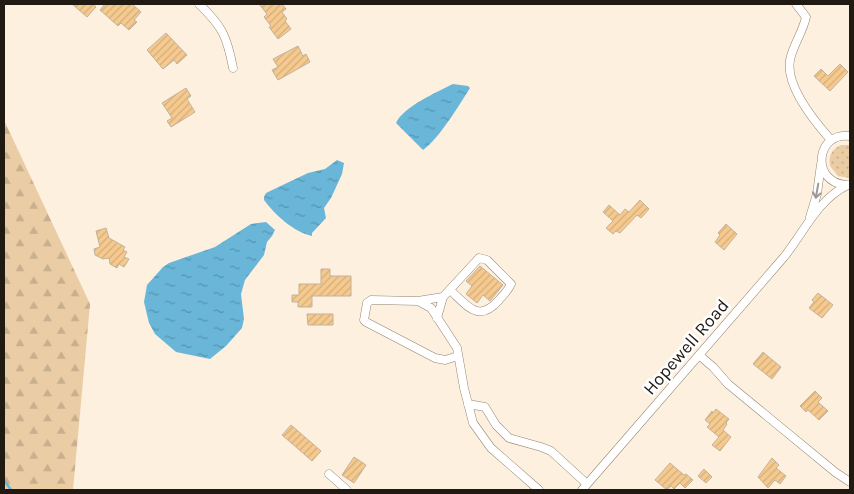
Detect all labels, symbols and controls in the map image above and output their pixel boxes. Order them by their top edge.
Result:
one-way arrow [811,183,821,199]
street label: Hopewell Road [638,295,734,399]

